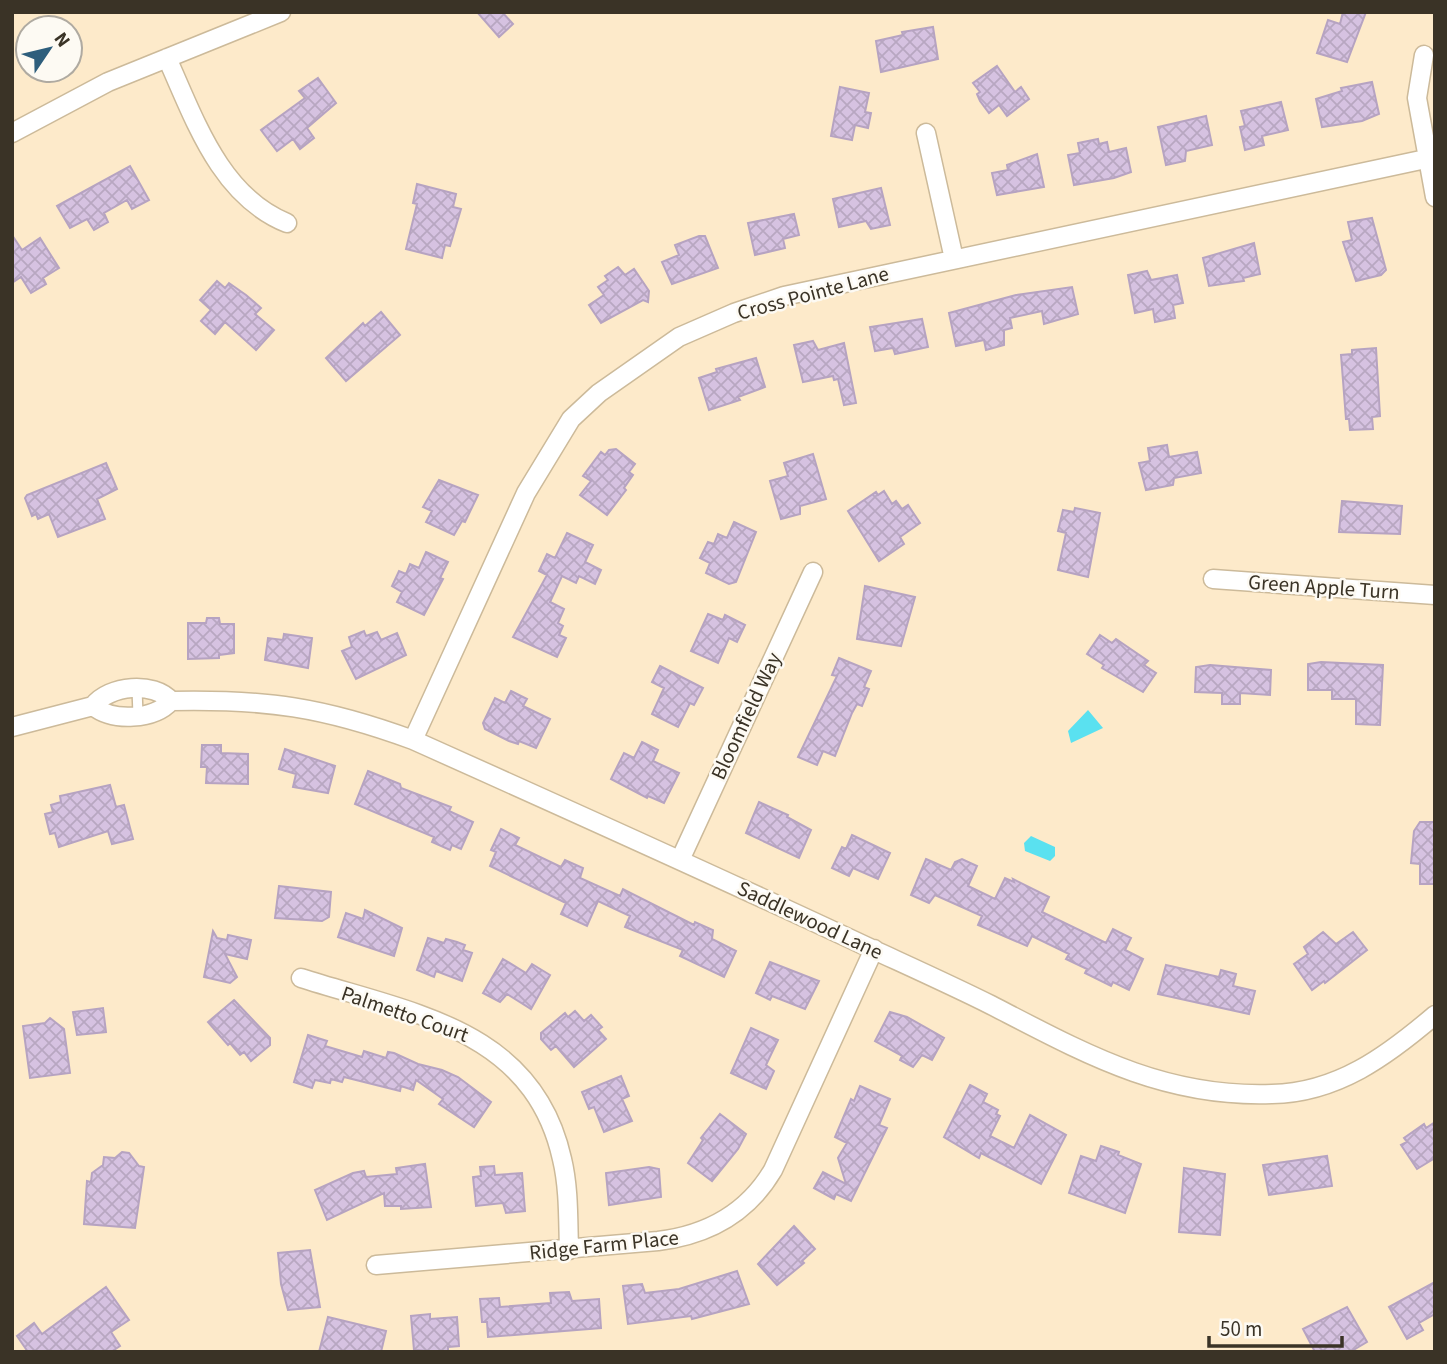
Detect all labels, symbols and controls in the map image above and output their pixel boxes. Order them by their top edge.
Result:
north arrow [14,14,84,84]
text: N [47,27,76,53]
street label: Cross Pointe Lane [734,258,892,328]
street label: Green Apple Turn [1247,567,1401,607]
street label: Bloomfield Way [703,647,789,785]
street label: Saddlewood Lane [732,873,888,967]
street label: Palmetto Court [337,978,473,1050]
street label: Ridge Farm Place [528,1222,680,1268]
scale bar [1209,1304,1342,1348]
text: 50 m [1220,1314,1262,1344]

